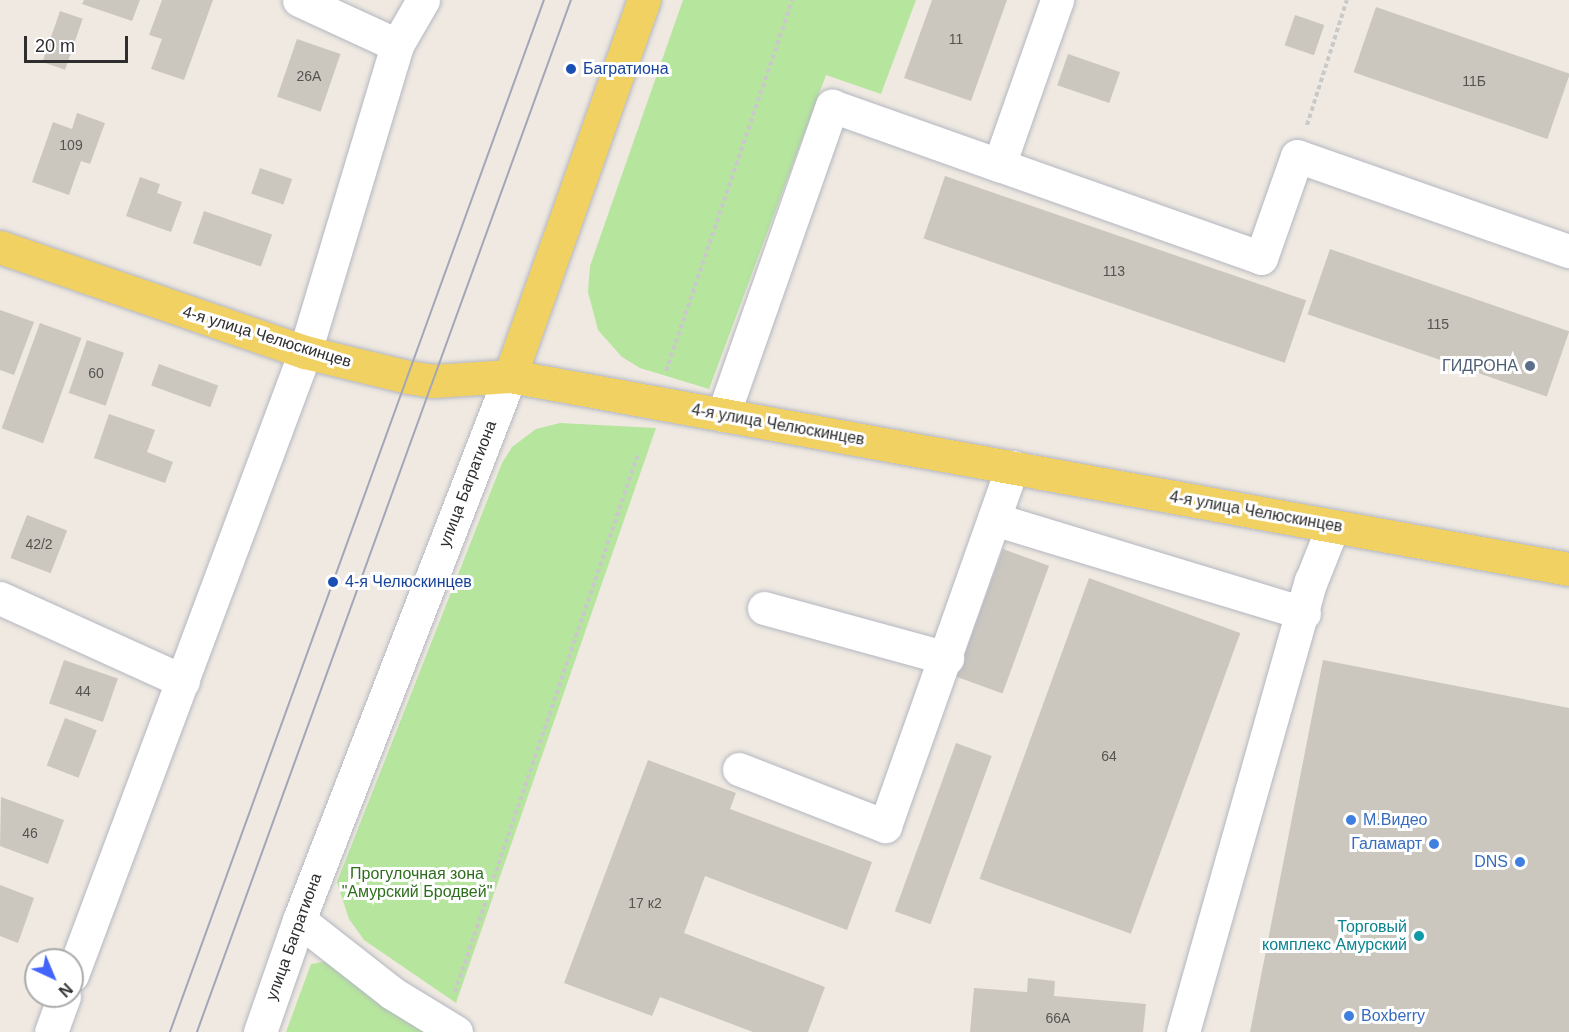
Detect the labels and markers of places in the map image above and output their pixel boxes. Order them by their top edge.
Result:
place label: Багратиона [583,59,669,79]
marker: Багратиона [564,62,578,76]
place label: ГИДРОНА [1442,356,1518,376]
marker: ГИДРОНА [1523,359,1537,373]
place label: 4-я Челюскинцев [345,572,472,592]
marker: 4-я Челюскинцев [326,575,340,589]
place label: М.Видео [1363,810,1428,830]
marker: М.Видео [1344,813,1358,827]
place label: Галамарт [1351,834,1422,854]
marker: Галамарт [1427,837,1441,851]
place label: DNS [1474,852,1508,872]
marker: DNS [1513,855,1527,869]
place label: Торговый комплекс Амурский [1262,917,1407,955]
marker: Торговый комплекс Амурский [1412,929,1426,943]
place label: Boxberry [1361,1006,1425,1026]
marker: Boxberry [1342,1009,1356,1023]

